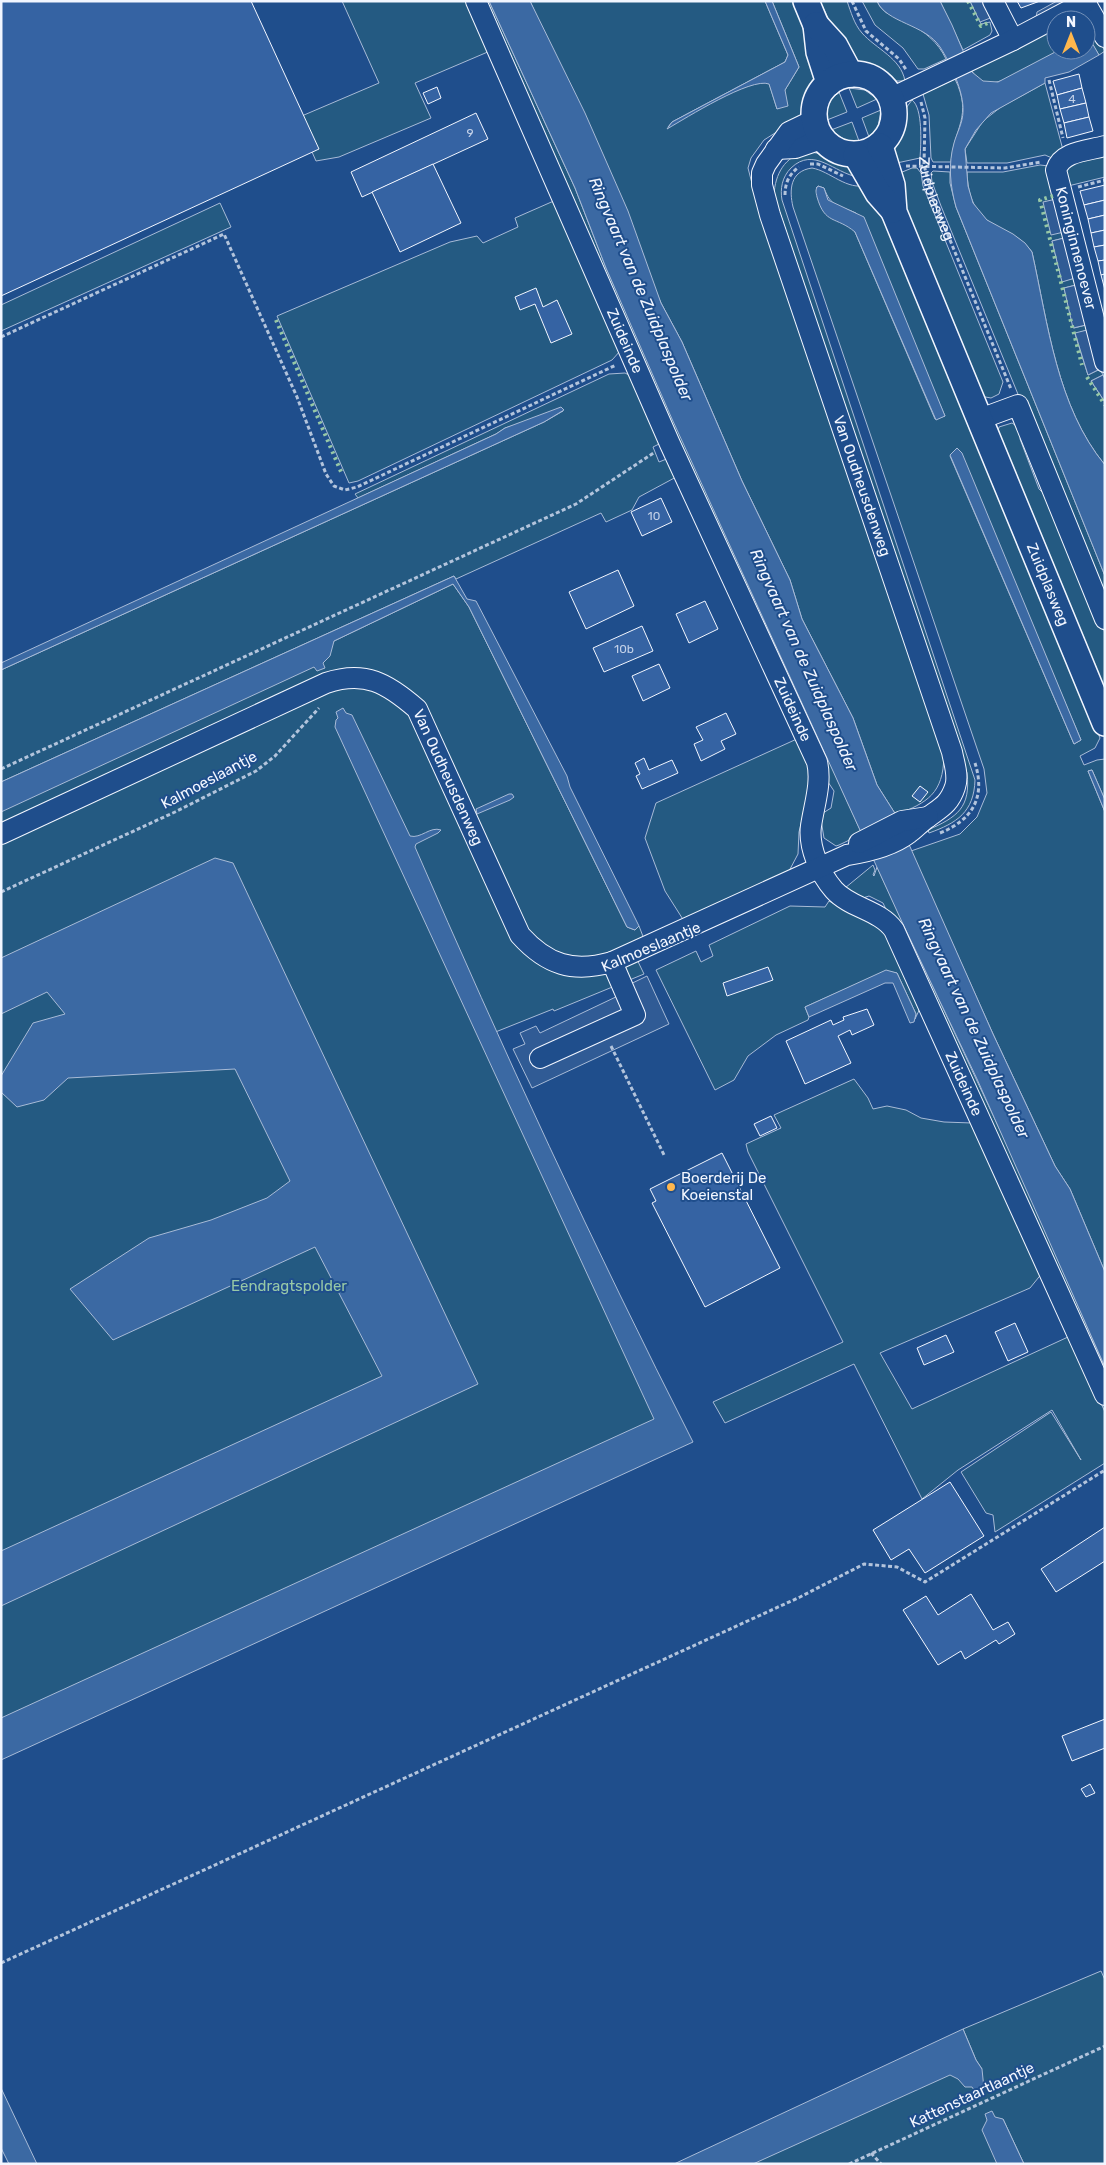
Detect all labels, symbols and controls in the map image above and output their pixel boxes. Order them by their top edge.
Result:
north arrow [1046,10,1096,60]
text: N [1066,14,1076,31]
house number: 4 [1068,92,1076,106]
house number: 9 [466,126,474,140]
street label: Zuidplasweg [915,156,958,243]
water label: Ringvaart van de Zuidplaspolder [585,174,697,405]
street label: Koninginnenoever [1052,185,1100,312]
street label: Zuideinde [603,306,647,376]
street label: Van Oudheusdenweg [829,413,895,559]
house number: 10 [648,509,660,523]
street label: Zuidplasweg [1023,541,1073,629]
water label: Ringvaart van de Zuidplaspolder [746,546,862,775]
house number: 10b [614,642,634,656]
street label: Zuideinde [770,674,815,744]
street label: Van Oudheusdenweg [409,706,487,848]
street label: Kalmoeslaantje [158,747,260,813]
water label: Ringvaart van de Zuidplaspolder [914,914,1034,1142]
street label: Kalmoeslaantje [599,918,703,976]
street label: Zuideinde [941,1049,986,1119]
place label: Boerderij De Koeienstal [681,1169,766,1204]
marker: Boerderij De Koeienstal [665,1181,677,1193]
park label: Eendragtspolder [231,1277,347,1295]
street label: Kattenstaartlaantje [907,2058,1037,2132]

